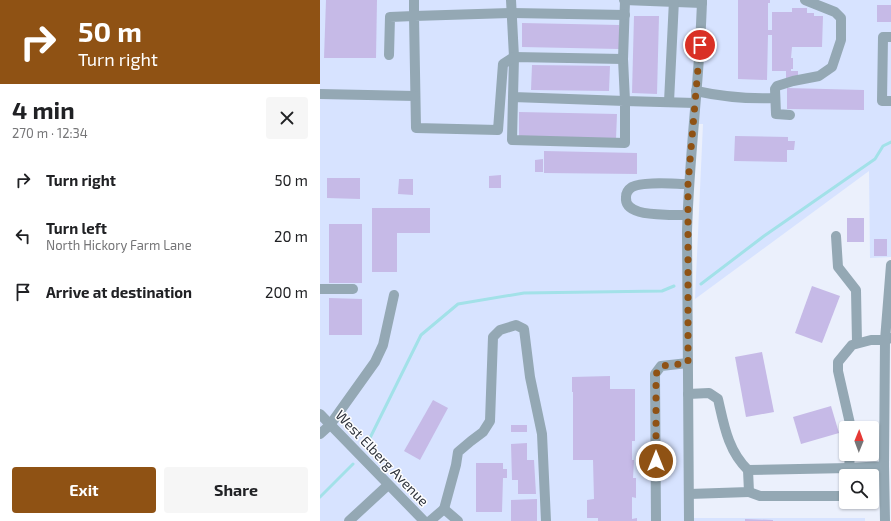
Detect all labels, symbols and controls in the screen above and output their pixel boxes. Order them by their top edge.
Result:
text: 50 m [78,14,142,48]
icon: right [12,16,64,68]
pin [683,28,717,62]
icon: arrive [689,34,711,56]
text: Turn right [78,48,158,70]
text: 4 min [12,95,75,124]
button: close [266,97,308,139]
text: 270 m · 12:34 [12,125,88,141]
icon: right [12,169,34,191]
text: Turn right [46,171,116,189]
text: 50 m [274,171,308,189]
text: Turn left [46,219,107,237]
icon: left [12,225,34,247]
text: 20 m [274,227,308,245]
text: North Hickory Farm Lane [46,237,192,253]
icon: arrive [12,281,34,303]
text: Arrive at destination [46,283,192,301]
text: 200 m [265,283,308,301]
street label: West Elberg Avenue [332,406,432,509]
north arrow [839,421,879,461]
map controls [839,421,879,509]
position arrow [635,440,677,482]
button: Exit [12,467,156,513]
button: Share [164,467,308,513]
button: search [839,469,879,509]

